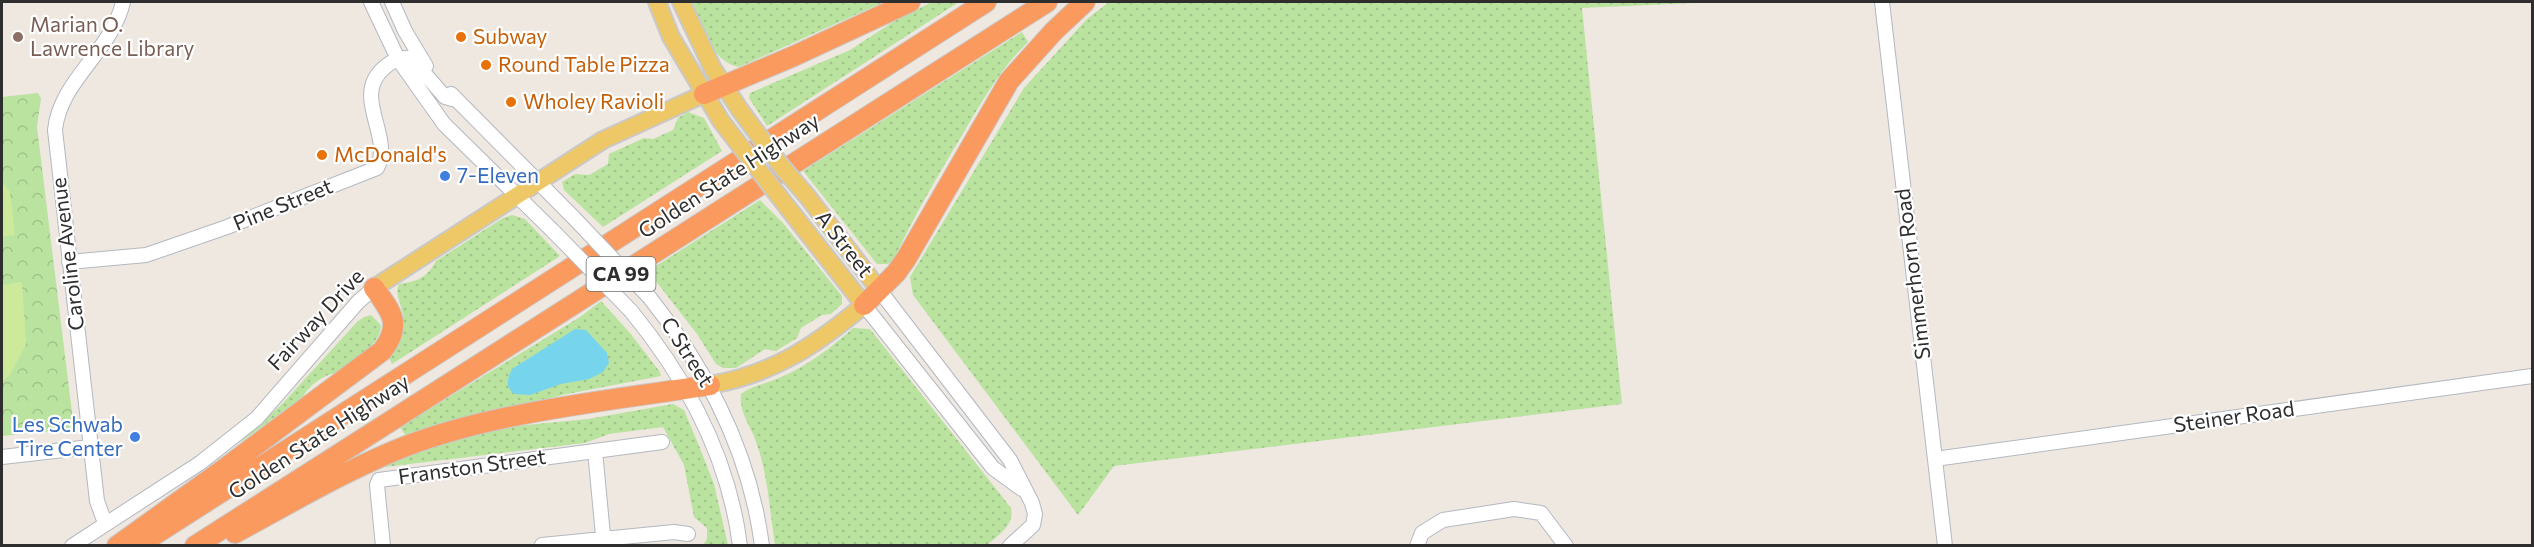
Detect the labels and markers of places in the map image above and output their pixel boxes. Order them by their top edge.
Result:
place label: Marian O. Lawrence Library [30,11,195,60]
place label: Subway [473,23,548,48]
marker: Marian O. Lawrence Library [11,30,25,44]
marker: Subway [454,30,468,44]
place label: Round Table Pizza [498,51,670,76]
marker: Round Table Pizza [479,58,493,72]
place label: Wholey Ravioli [523,88,664,113]
marker: Wholey Ravioli [504,95,518,109]
place label: McDonald's [334,141,447,166]
marker: McDonald's [315,148,329,162]
place label: 7-Eleven [457,162,539,187]
marker: 7-Eleven [438,169,452,183]
place label: Les Schwab Tire Center [12,411,123,460]
marker: Les Schwab Tire Center [128,430,142,444]

